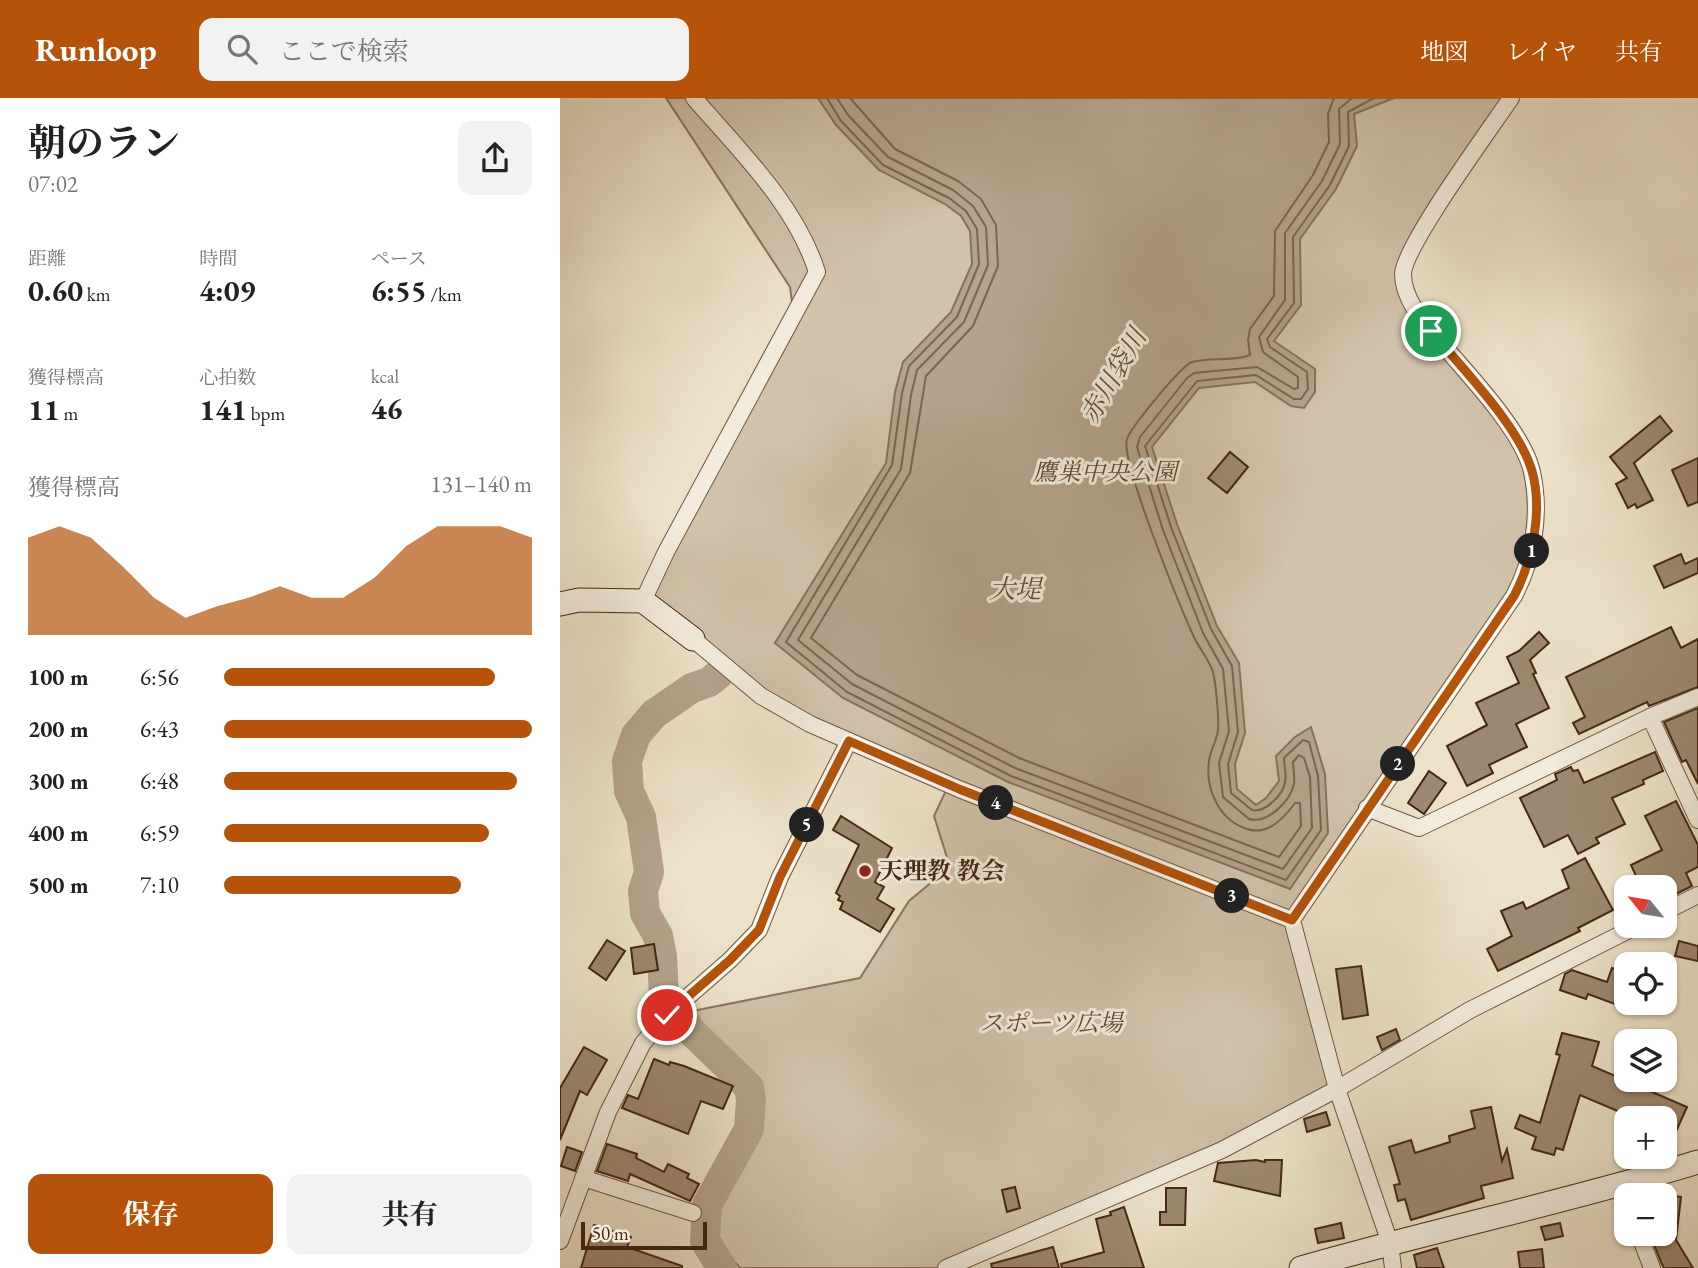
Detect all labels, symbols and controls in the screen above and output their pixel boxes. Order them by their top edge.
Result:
search box [199,18,689,81]
text: Runloop [35,28,157,71]
icon: search [223,30,261,68]
text: ここで検索 [279,34,409,68]
text: 地図 [1420,36,1468,67]
text: レイヤ [1506,36,1577,67]
text: 共有 [1615,36,1663,67]
text: 朝のラン [28,118,180,167]
button: share [458,121,532,195]
text: 07:02 [28,169,78,199]
text: 距離 [28,246,66,271]
text: 時間 [199,246,237,271]
text: ペース [371,246,427,271]
text: 0.60 [28,271,83,310]
text: 4:09 [199,271,255,310]
text: 6:55 [371,271,427,310]
text: km [83,282,111,307]
text: /km [427,282,462,307]
pin [1401,301,1461,361]
icon: arrive [1412,312,1450,350]
water label: 赤川袋川 [1072,320,1155,430]
text: kcal [371,364,399,389]
text: 獲得標高 [28,365,104,390]
text: 心拍数 [199,365,256,390]
text: 46 [371,389,402,428]
text: 11 [28,390,60,429]
text: 141 [199,390,247,429]
text: m [60,401,78,426]
text: bpm [247,401,285,426]
park label: 鷹巣中央公園 [1033,456,1181,487]
text: 131–140 m [431,469,532,499]
text: 獲得標高 [28,472,120,502]
pin: 1 [1514,533,1550,568]
text: 1 [1526,538,1537,563]
water label: 大堤 [989,572,1044,606]
text: 100 m [28,662,89,692]
text: 6:56 [140,662,179,692]
text: 200 m [28,714,89,744]
text: 6:43 [140,714,179,744]
pin: 2 [1380,746,1416,782]
text: 2 [1392,751,1403,776]
text: 300 m [28,766,89,796]
text: 6:48 [140,766,179,796]
pin: 4 [978,786,1013,820]
text: 4 [990,790,1001,815]
pin: 5 [790,808,824,842]
text: 5 [801,812,812,837]
text: 400 m [28,818,89,848]
text: 6:59 [140,818,179,848]
place label: 天理教 教会 [879,855,1005,886]
marker: 天理教 教会 [857,863,873,879]
text: 500 m [28,870,89,900]
text: 7:10 [140,870,179,900]
north arrow [1614,875,1676,938]
map controls [1614,875,1677,1246]
pin: 3 [1214,878,1250,914]
text: 3 [1226,883,1237,908]
button: locate [1614,952,1677,1015]
pin [637,985,697,1045]
icon: check [648,996,686,1034]
park label: スポーツ広場 [979,1007,1125,1038]
button: layers [1614,1029,1677,1092]
button: + [1614,1106,1677,1169]
button: 保存 [28,1174,273,1254]
button: 共有 [287,1174,532,1254]
button: − [1614,1183,1677,1246]
scale bar [581,1219,707,1251]
text: 50 m [592,1221,629,1246]

